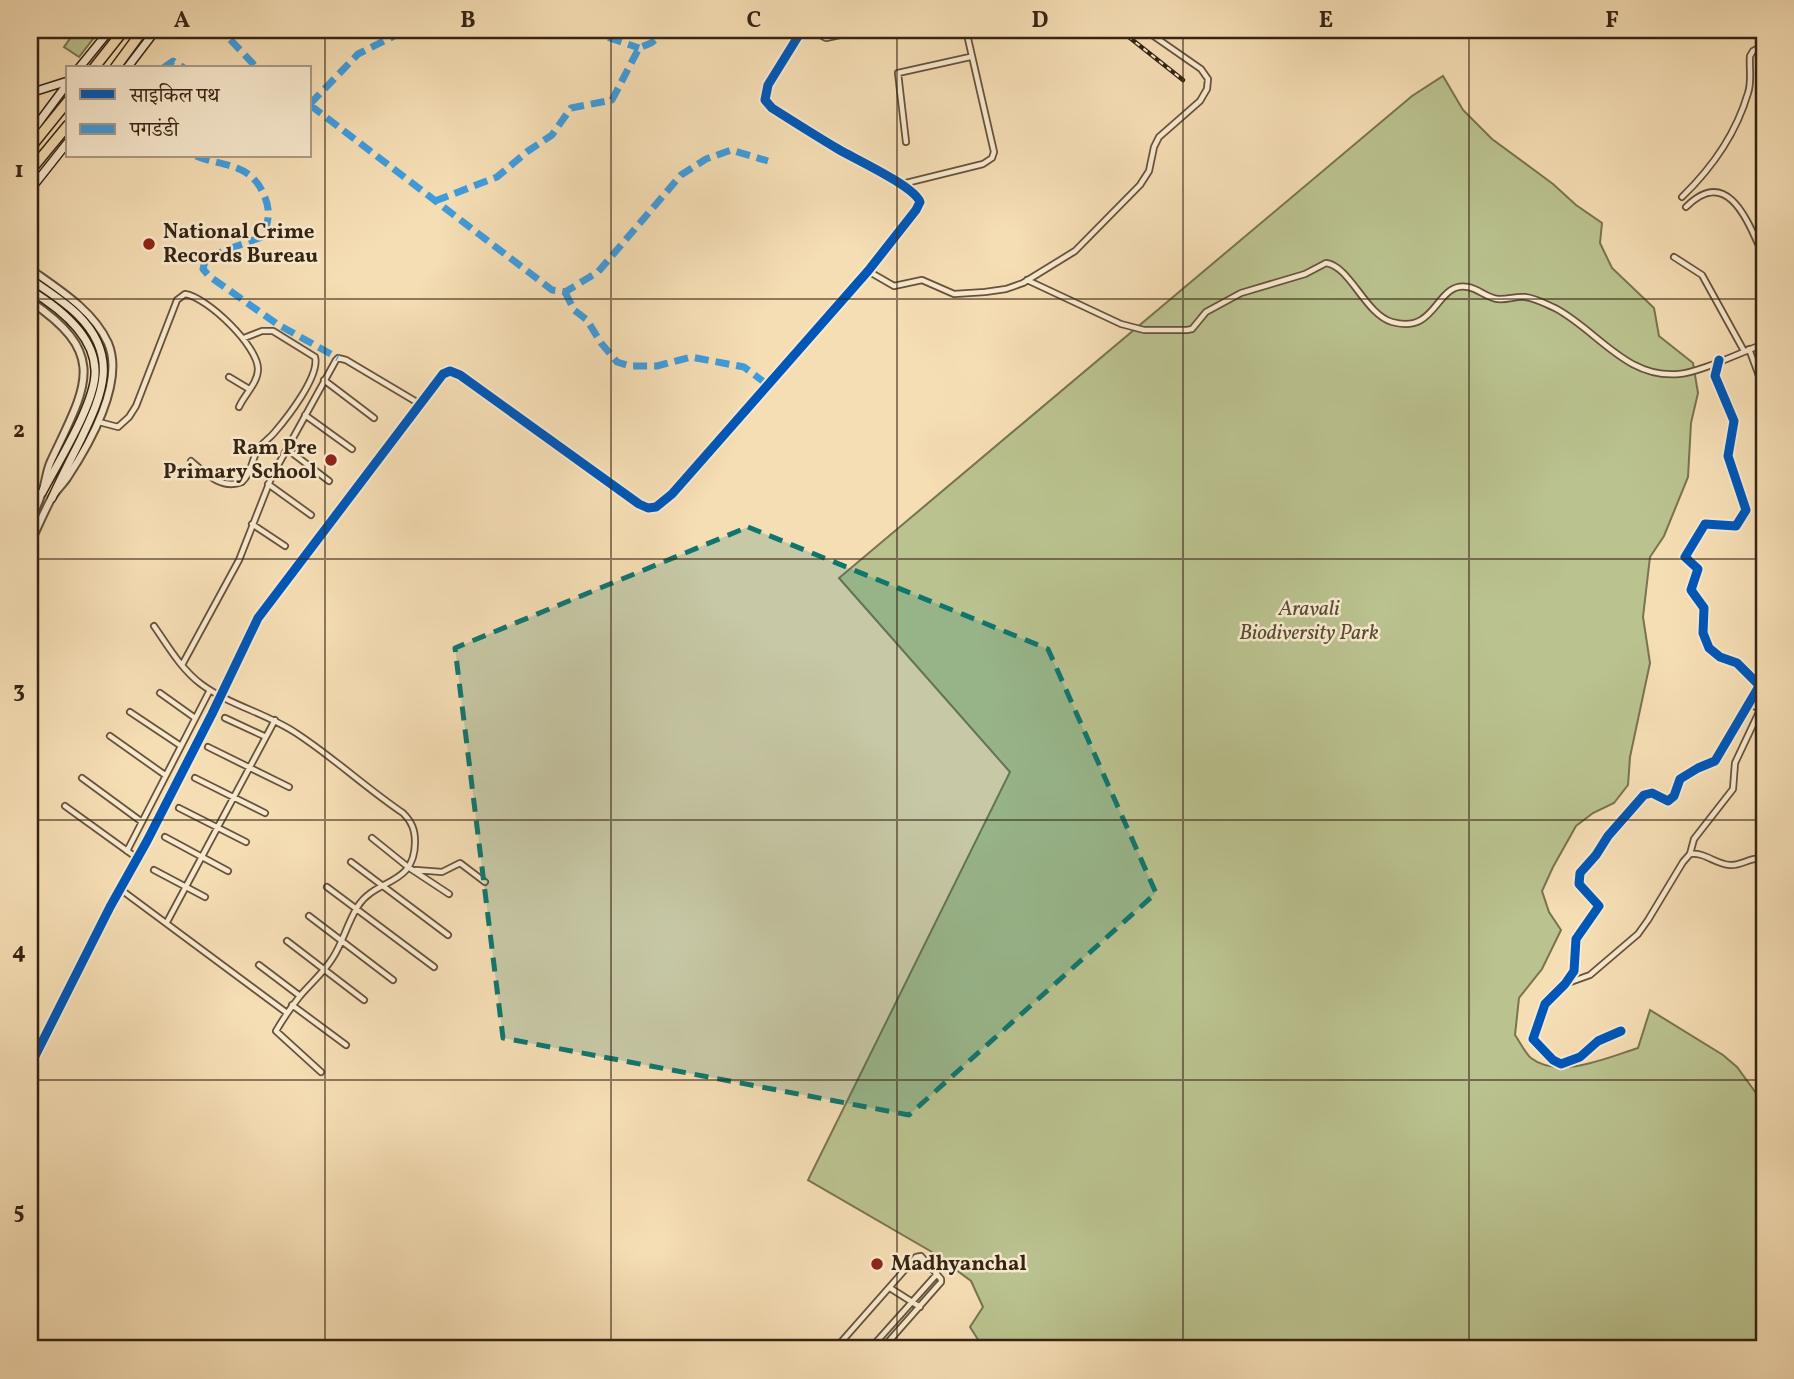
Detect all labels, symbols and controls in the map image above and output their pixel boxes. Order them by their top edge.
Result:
text: A [174,5,190,37]
text: B [460,5,476,37]
text: C [747,5,761,37]
text: D [1032,5,1049,37]
text: E [1319,5,1333,37]
text: F [1605,5,1619,37]
legend [66,66,312,158]
text: साइकिल पथ [129,82,221,111]
text: पगडंडी [129,116,180,145]
text: 1 [14,155,24,187]
place label: National Crime Records Bureau [163,218,318,271]
marker: National Crime Records Bureau [141,236,157,252]
text: 2 [13,415,25,447]
place label: Ram Pre Primary School [163,434,317,487]
marker: Ram Pre Primary School [323,452,339,468]
park label: Aravali Biodiversity Park [1239,595,1379,648]
text: 3 [13,675,25,707]
text: 4 [12,936,26,968]
text: 5 [13,1196,25,1228]
place label: Madhyanchal [891,1250,1027,1279]
marker: Madhyanchal [869,1256,885,1272]

